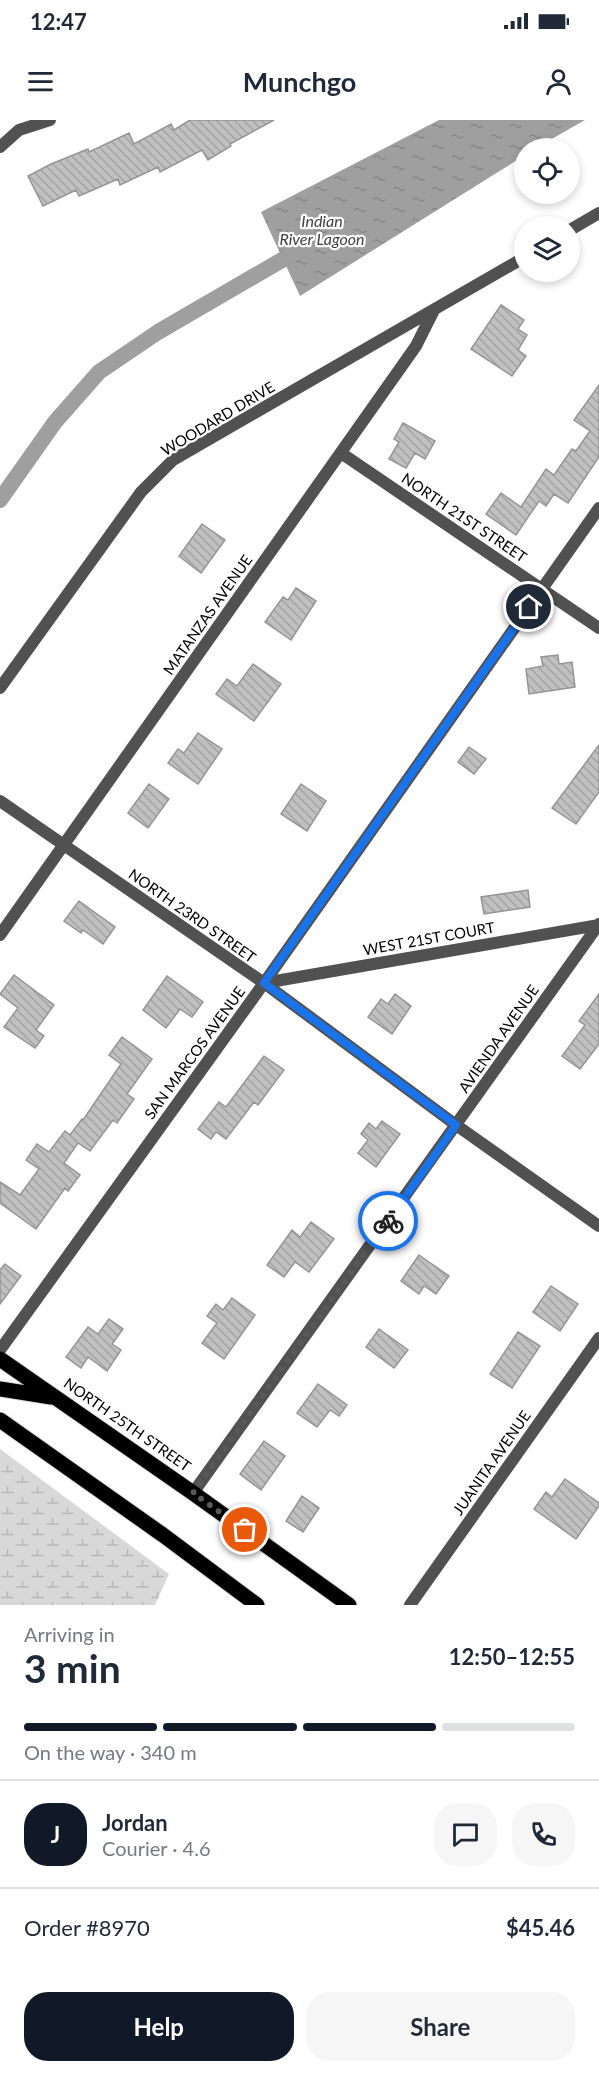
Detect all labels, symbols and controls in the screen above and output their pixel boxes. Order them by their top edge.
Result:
text: 12:47 [30,8,87,35]
icon: menu [24,65,57,98]
text: Munchgo [243,65,356,98]
icon: person [542,65,575,98]
map controls [514,138,580,282]
button: locate [514,138,580,204]
water label: Indian River Lagoon [279,211,365,248]
button: layers [514,216,580,282]
street label: WOODARD DRIVE [158,377,277,459]
street label: NORTH 21ST STREET [399,469,531,566]
street label: MATANZAS AVENUE [159,551,255,678]
pin [503,581,554,632]
icon: home [512,590,545,623]
street label: NORTH 23RD STREET [125,864,260,966]
street label: WEST 21ST COURT [362,918,496,958]
street label: AVIENDA AVENUE [454,981,542,1096]
street label: SAN MARCOS AVENUE [140,983,248,1122]
courier [358,1191,418,1251]
icon: bike [372,1205,405,1238]
street label: NORTH 25TH STREET [61,1374,195,1475]
street label: JUANITA AVENUE [449,1407,534,1518]
pin [219,1504,270,1555]
icon: bag [228,1513,261,1546]
text: Arriving in [24,1622,115,1646]
text: 12:50–12:55 [449,1643,575,1670]
text: 3 min [24,1645,121,1691]
text: On the way · 340 m [24,1740,197,1764]
button: chat [434,1803,497,1866]
button: phone [512,1803,575,1866]
text: Jordan [102,1809,168,1836]
text: J [51,1821,60,1848]
text: Courier · 4.6 [102,1836,211,1860]
text: Order #8970 [24,1914,150,1941]
text: $45.46 [506,1914,575,1941]
button: Help [24,1992,294,2061]
button: Share [306,1992,575,2061]

